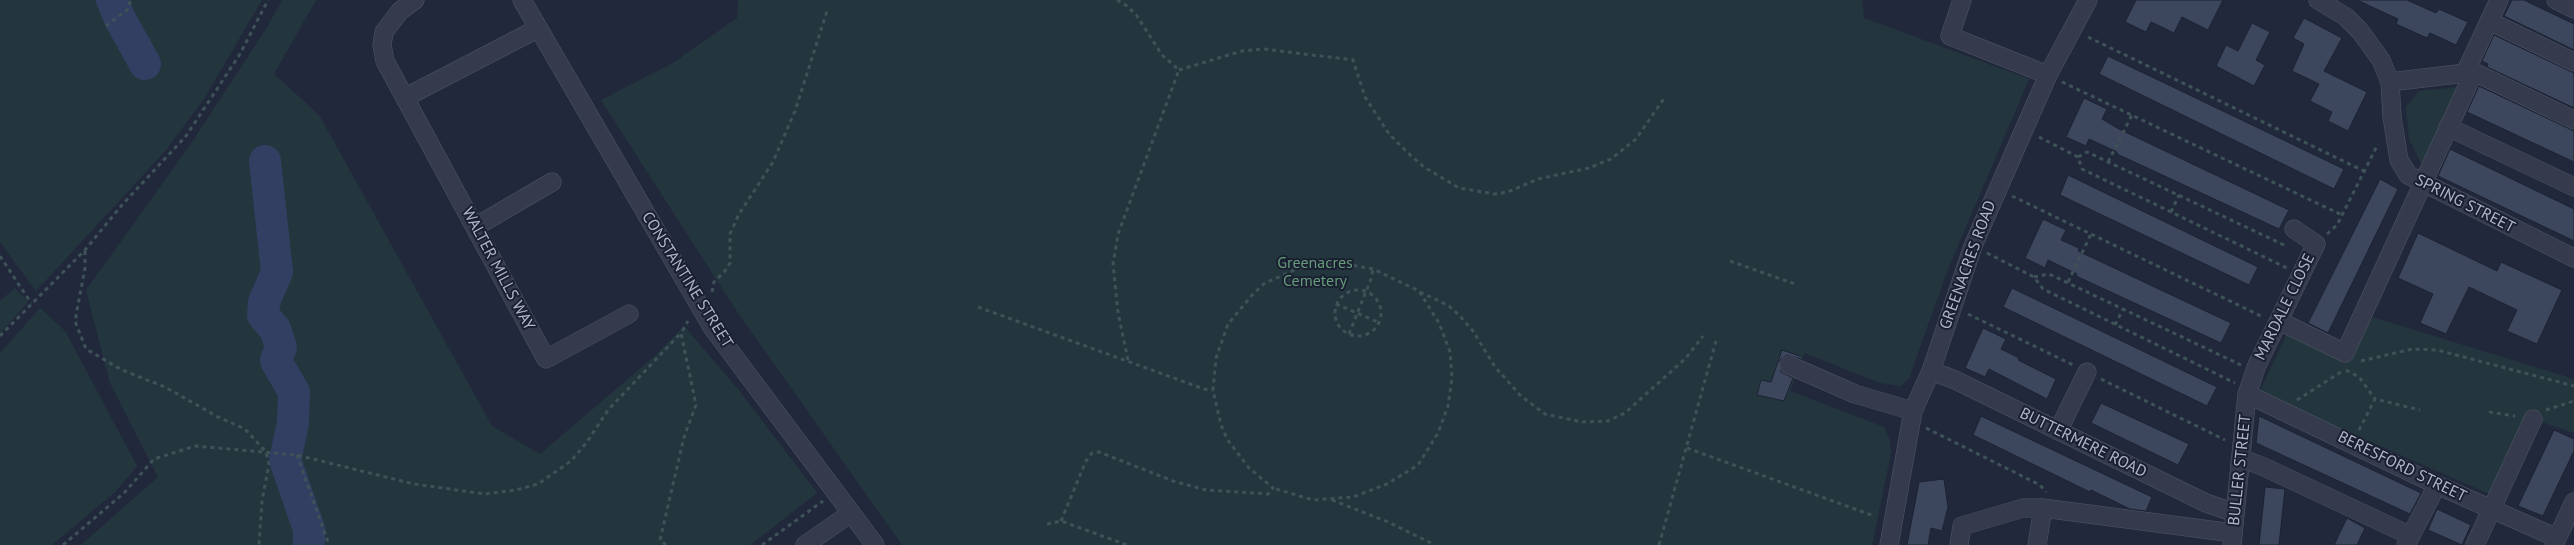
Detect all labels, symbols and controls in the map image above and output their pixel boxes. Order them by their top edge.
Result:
street label: SPRING STREET [2412,171,2518,237]
street label: GREENACRES ROAD [1936,198,2000,332]
street label: WALTER MILLS WAY [458,204,538,334]
street label: CONSTANTINE STREET [637,208,737,352]
street label: MARDALE CLOSE [2251,250,2319,364]
park label: Greenacres Cemetery [1277,253,1353,291]
street label: BUTTERMERE ROAD [2016,404,2150,482]
street label: BULLER STREET [2225,413,2255,527]
street label: BERESFORD STREET [2334,427,2470,507]

